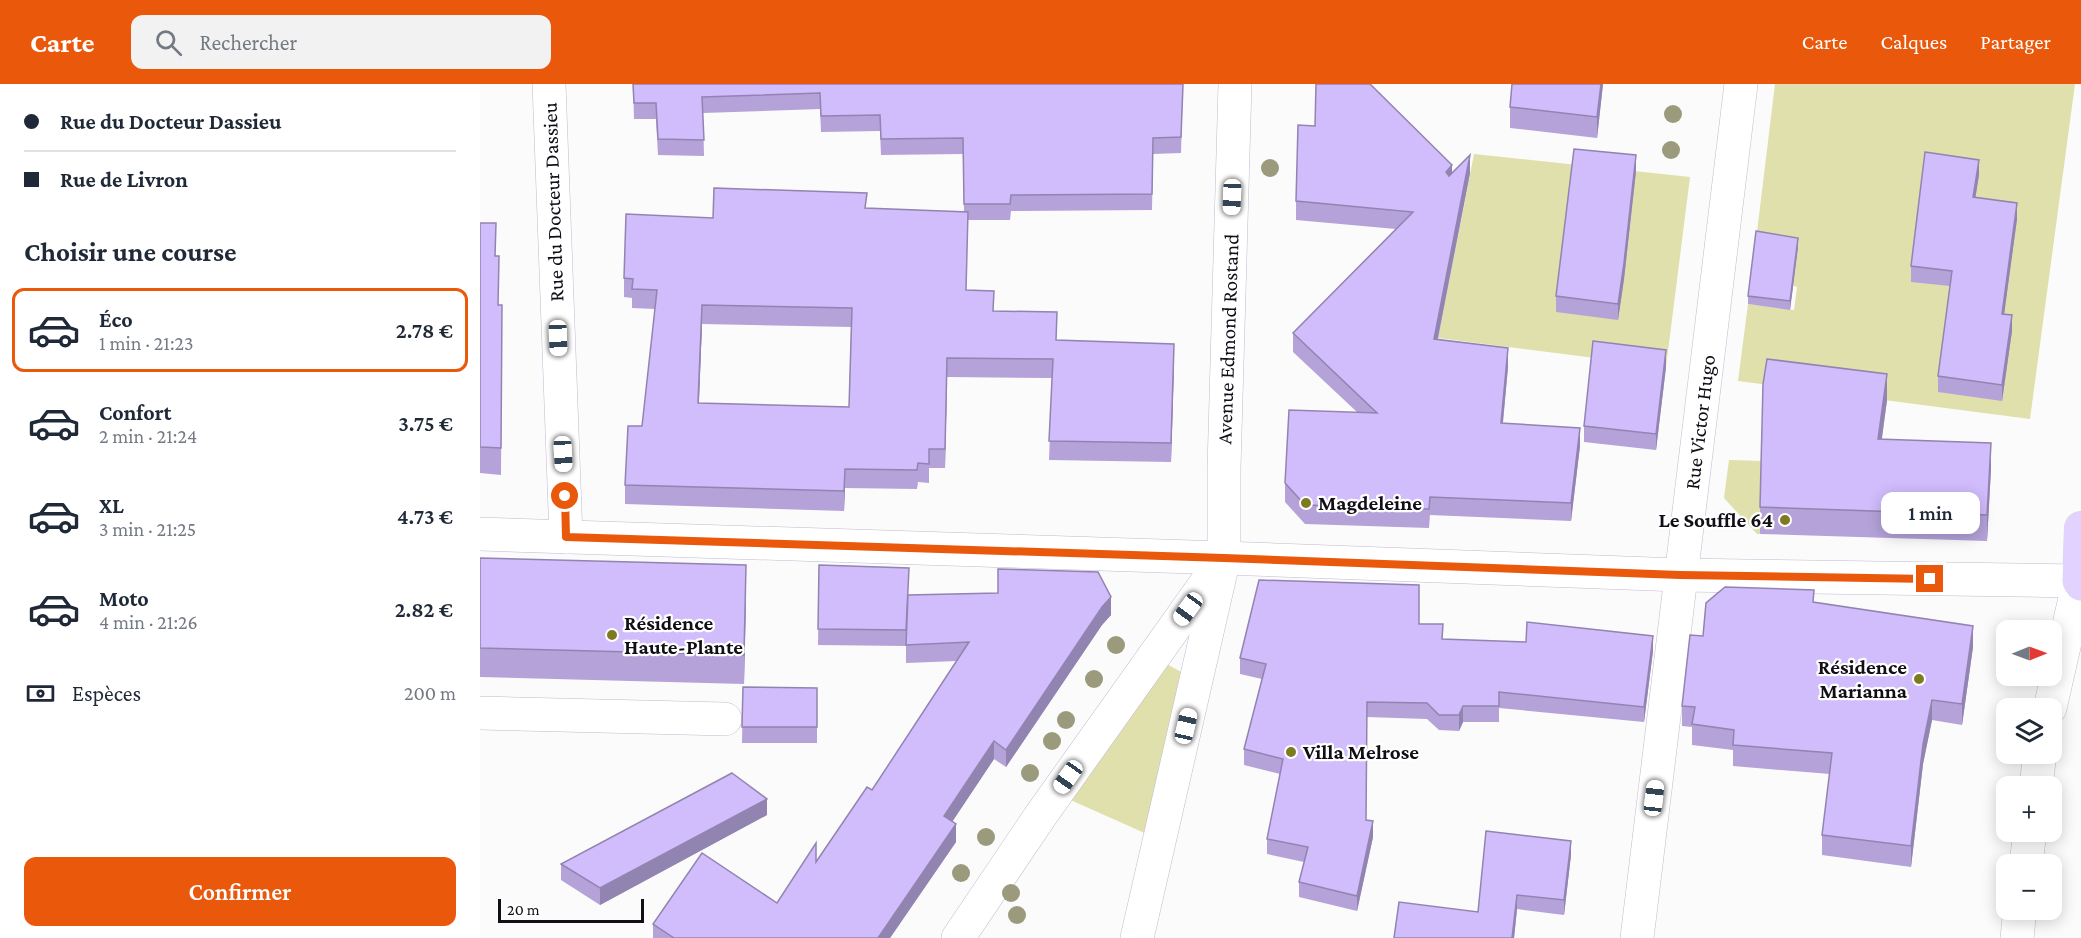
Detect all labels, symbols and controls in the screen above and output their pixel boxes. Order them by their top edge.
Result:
search box [131,15,551,69]
icon: search [152,26,185,59]
text: Carte [30,27,95,58]
text: Rechercher [200,30,297,55]
text: Carte [1802,30,1847,54]
text: Calques [1880,30,1947,54]
text: Partager [1980,30,2051,54]
street label: Rue du Docteur Dassieu [538,102,568,302]
text: Rue du Docteur Dassieu [60,109,282,134]
text: Rue de Livron [60,167,188,192]
car [1222,179,1242,215]
street label: Avenue Edmond Rostand [1212,233,1244,445]
text: Choisir une course [24,237,237,267]
icon: car [27,303,81,357]
text: Éco [99,307,133,332]
text: 2.78 € [396,318,453,343]
car [548,320,568,356]
text: 1 min · 21:23 [99,332,194,354]
street label: Rue Victor Hugo [1680,353,1720,491]
icon: car [27,396,81,450]
text: Confort [99,400,172,425]
text: 3.75 € [398,411,453,436]
text: 2 min · 21:24 [99,425,197,447]
car [553,436,573,472]
route start [551,482,578,509]
icon: car [27,489,81,543]
place label: Magdeleine [1318,491,1422,515]
callout: 1 min [1880,492,1980,534]
text: XL [99,493,124,518]
marker: Magdeleine [1299,496,1313,510]
text: 1 min [1908,502,1953,524]
text: 4.73 € [397,504,453,529]
place label: Le Souffle 64 [1658,508,1773,532]
marker: Le Souffle 64 [1778,513,1792,527]
text: 3 min · 21:25 [99,518,196,540]
route end [1916,565,1943,592]
icon: car [27,582,81,636]
text: Moto [99,586,149,611]
car [1170,589,1206,629]
text: 2.82 € [395,597,453,622]
text: 4 min · 21:26 [99,611,198,633]
place label: Résidence Haute-Plante [624,611,743,659]
north arrow [1996,620,2062,686]
map controls [1996,620,2062,920]
marker: Résidence Haute-Plante [605,628,619,642]
place label: Résidence Marianna [1818,655,1908,703]
marker: Résidence Marianna [1912,672,1926,686]
icon: cash [24,677,57,710]
text: Espèces [72,681,141,706]
text: 200 m [404,682,456,704]
button: layers [1996,698,2062,764]
car [1173,706,1199,746]
place label: Villa Melrose [1302,740,1419,764]
marker: Villa Melrose [1284,745,1298,759]
car [1050,757,1086,797]
button: + [1996,776,2062,842]
car [1643,779,1665,817]
button: − [1996,854,2062,920]
button: Confirmer [24,857,456,926]
scale bar [498,896,644,924]
text: 20 m [507,901,540,918]

